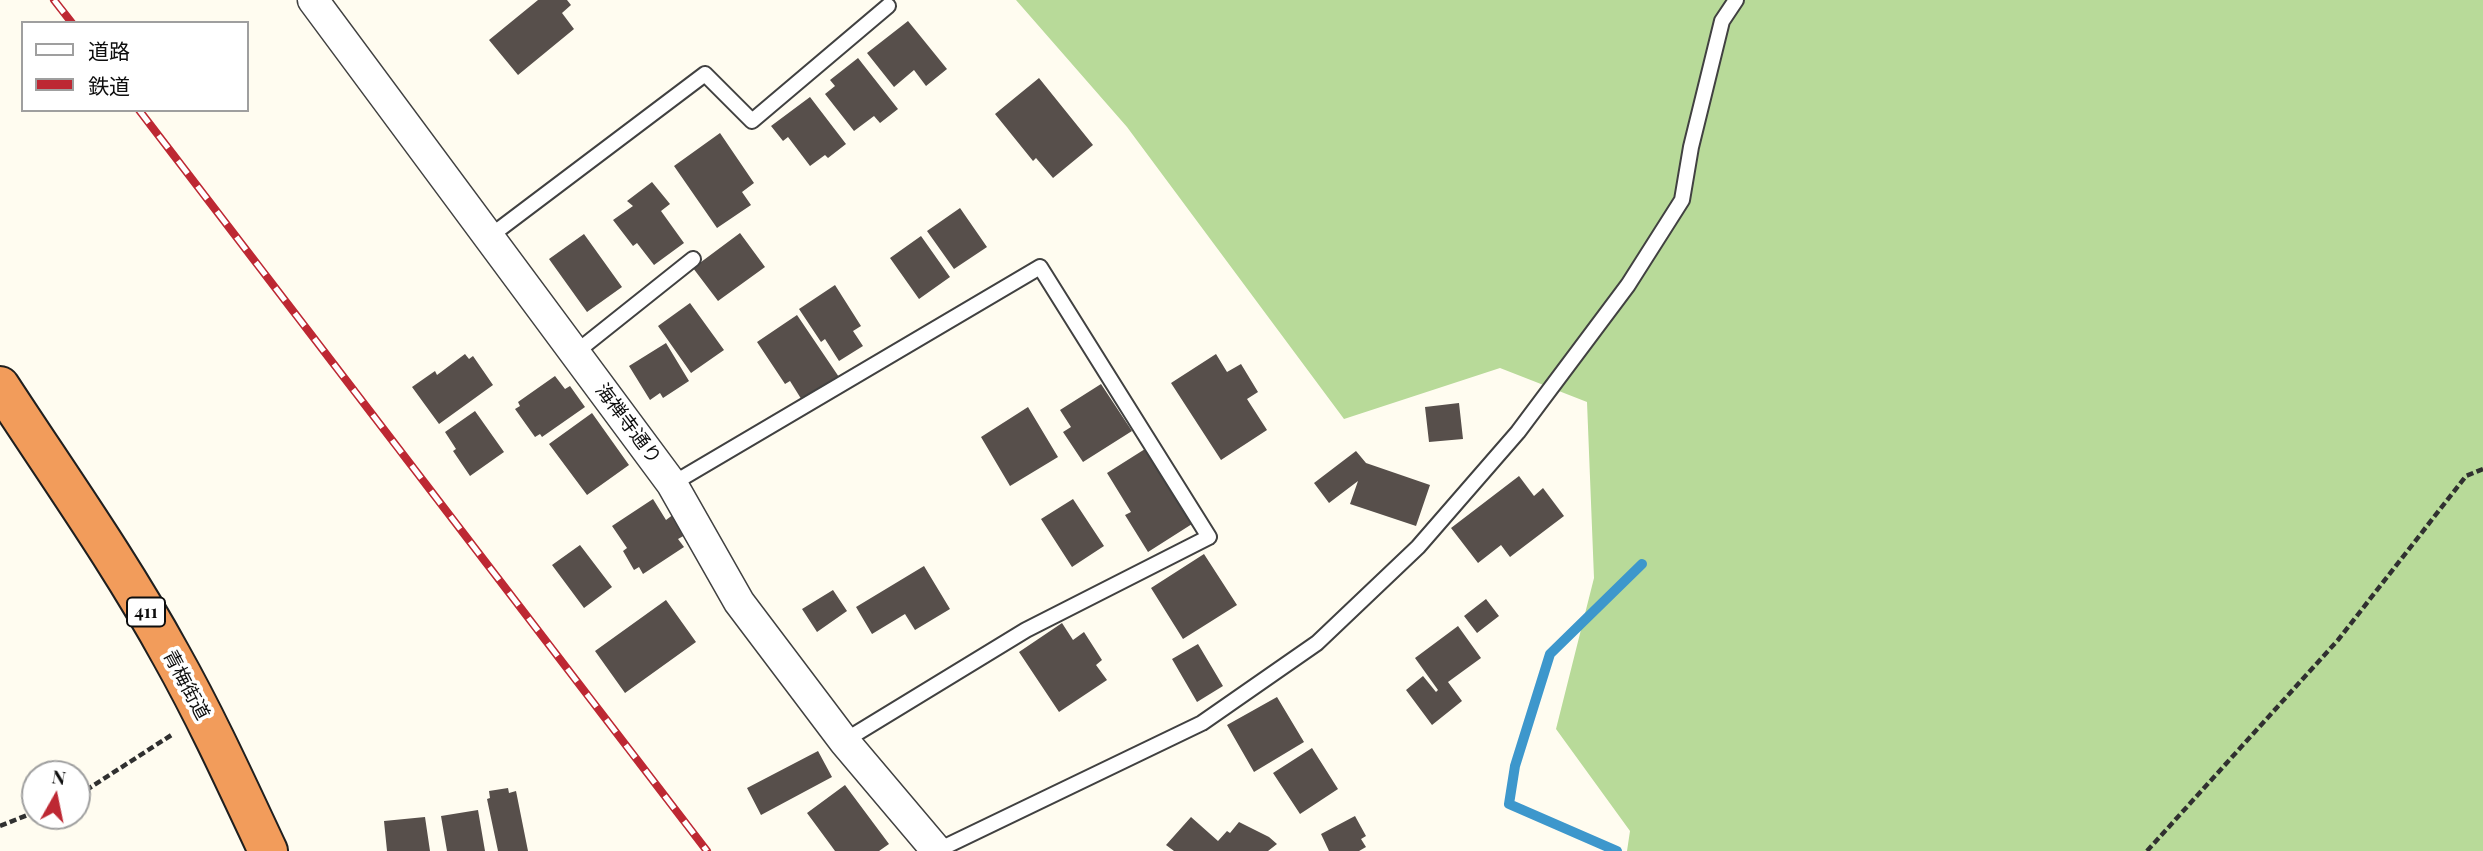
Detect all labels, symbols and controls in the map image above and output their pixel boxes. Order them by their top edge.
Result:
legend [21,21,248,112]
text: 道路 [88,36,130,64]
text: 鉄道 [88,71,130,99]
street label: 海禅寺通り [590,379,666,469]
road number: 411 [127,598,165,626]
street label: 青梅街道 [158,646,214,724]
north arrow [21,760,91,830]
text: N [50,762,68,790]

